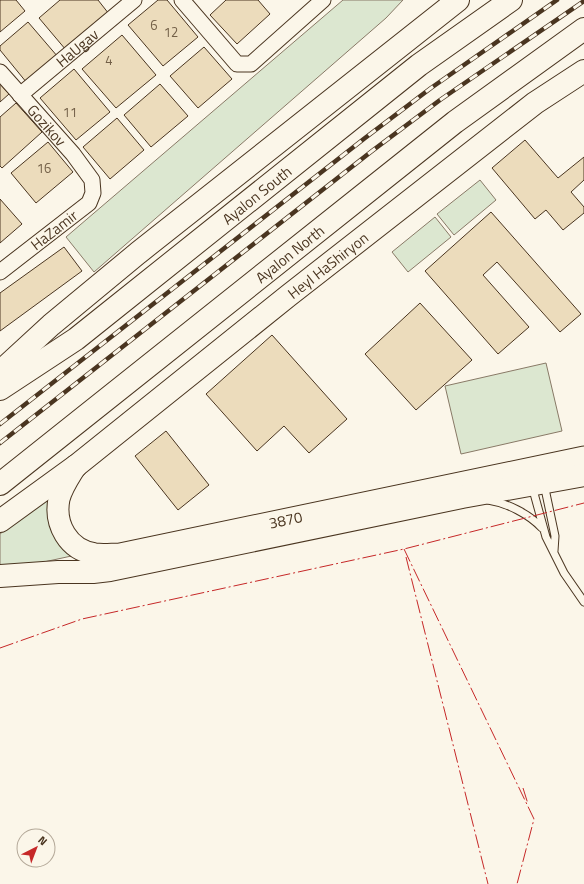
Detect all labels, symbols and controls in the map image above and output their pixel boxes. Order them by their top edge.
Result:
house number: 6 [150,15,158,35]
house number: 12 [164,22,178,42]
street label: HaUgav [50,23,103,72]
house number: 4 [105,50,113,70]
street label: Gozikov [22,99,72,151]
house number: 11 [63,102,77,122]
house number: 16 [37,158,51,178]
street label: Ayalon South [217,160,296,230]
street label: HaZamir [26,204,82,256]
street label: Ayalon North [250,219,329,288]
street label: Heyl HaShiryon [282,226,373,304]
street label: 3870 [267,505,304,534]
north arrow [16,828,56,868]
text: N [35,832,51,849]

